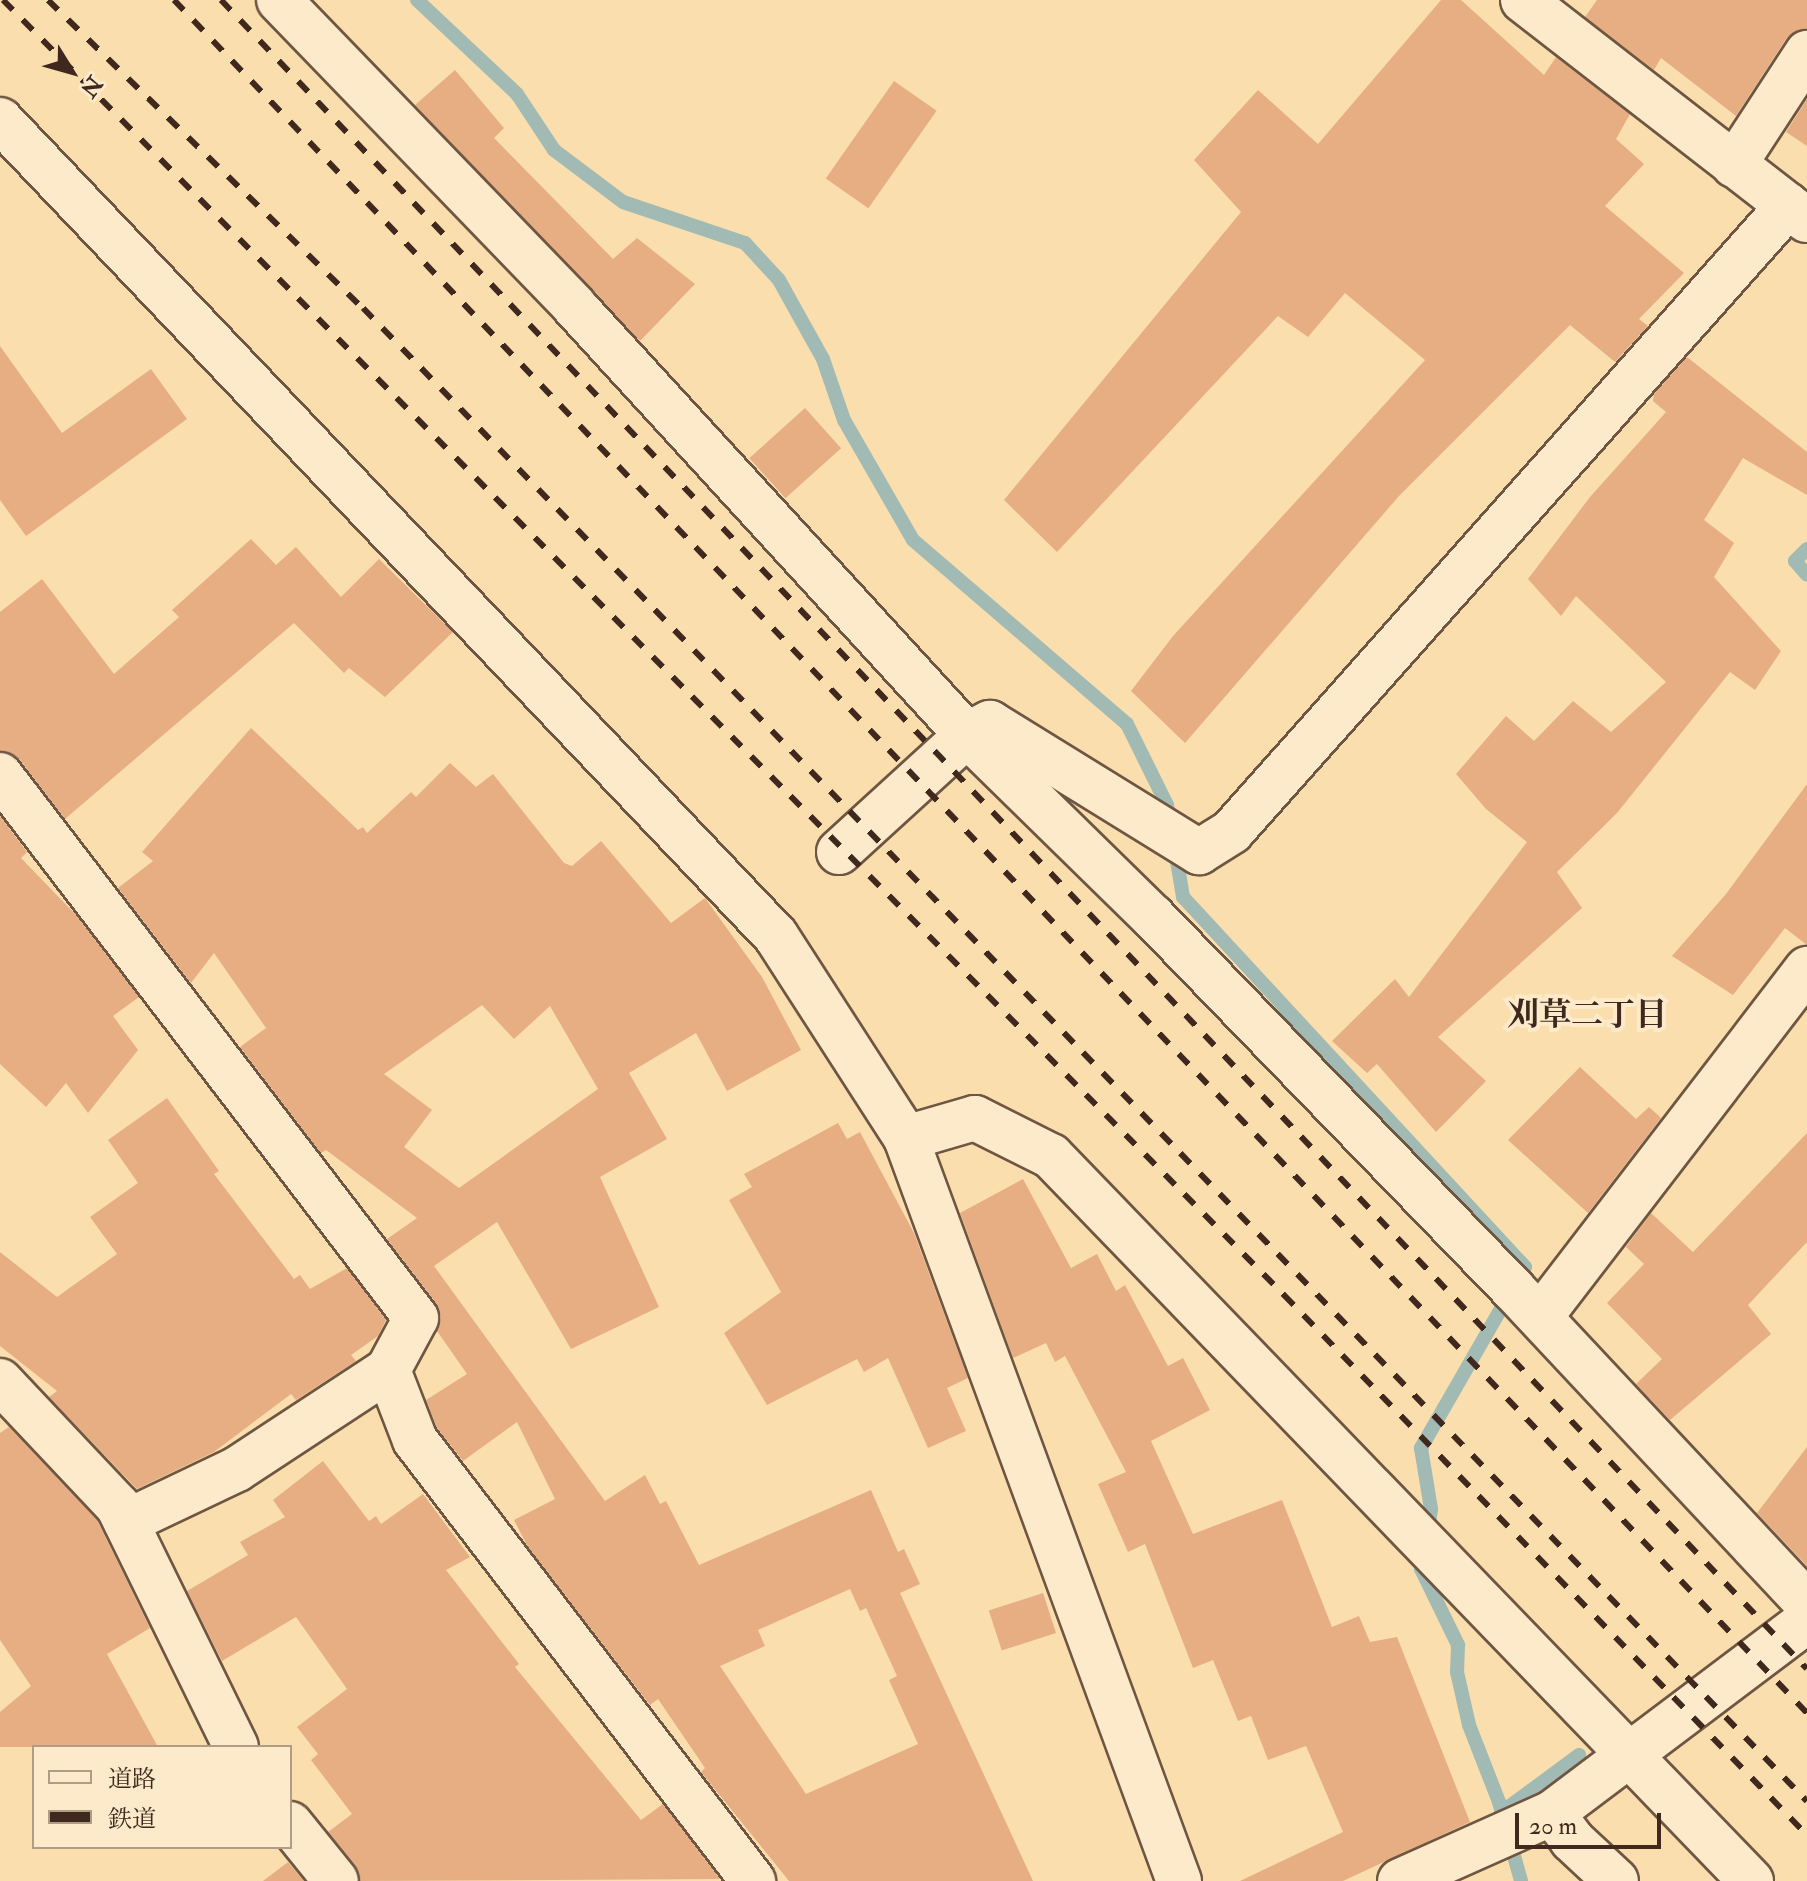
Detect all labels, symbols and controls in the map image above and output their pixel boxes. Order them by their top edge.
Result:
north arrow [32,32,112,112]
text: N [74,70,108,103]
district label: 刈草二丁目 [1507,996,1667,1034]
legend [32,1745,292,1849]
text: 道路 [108,1764,156,1795]
scale bar [1519,1797,1665,1847]
text: 鉄道 [108,1804,156,1835]
text: 20 m [1529,1811,1577,1842]

